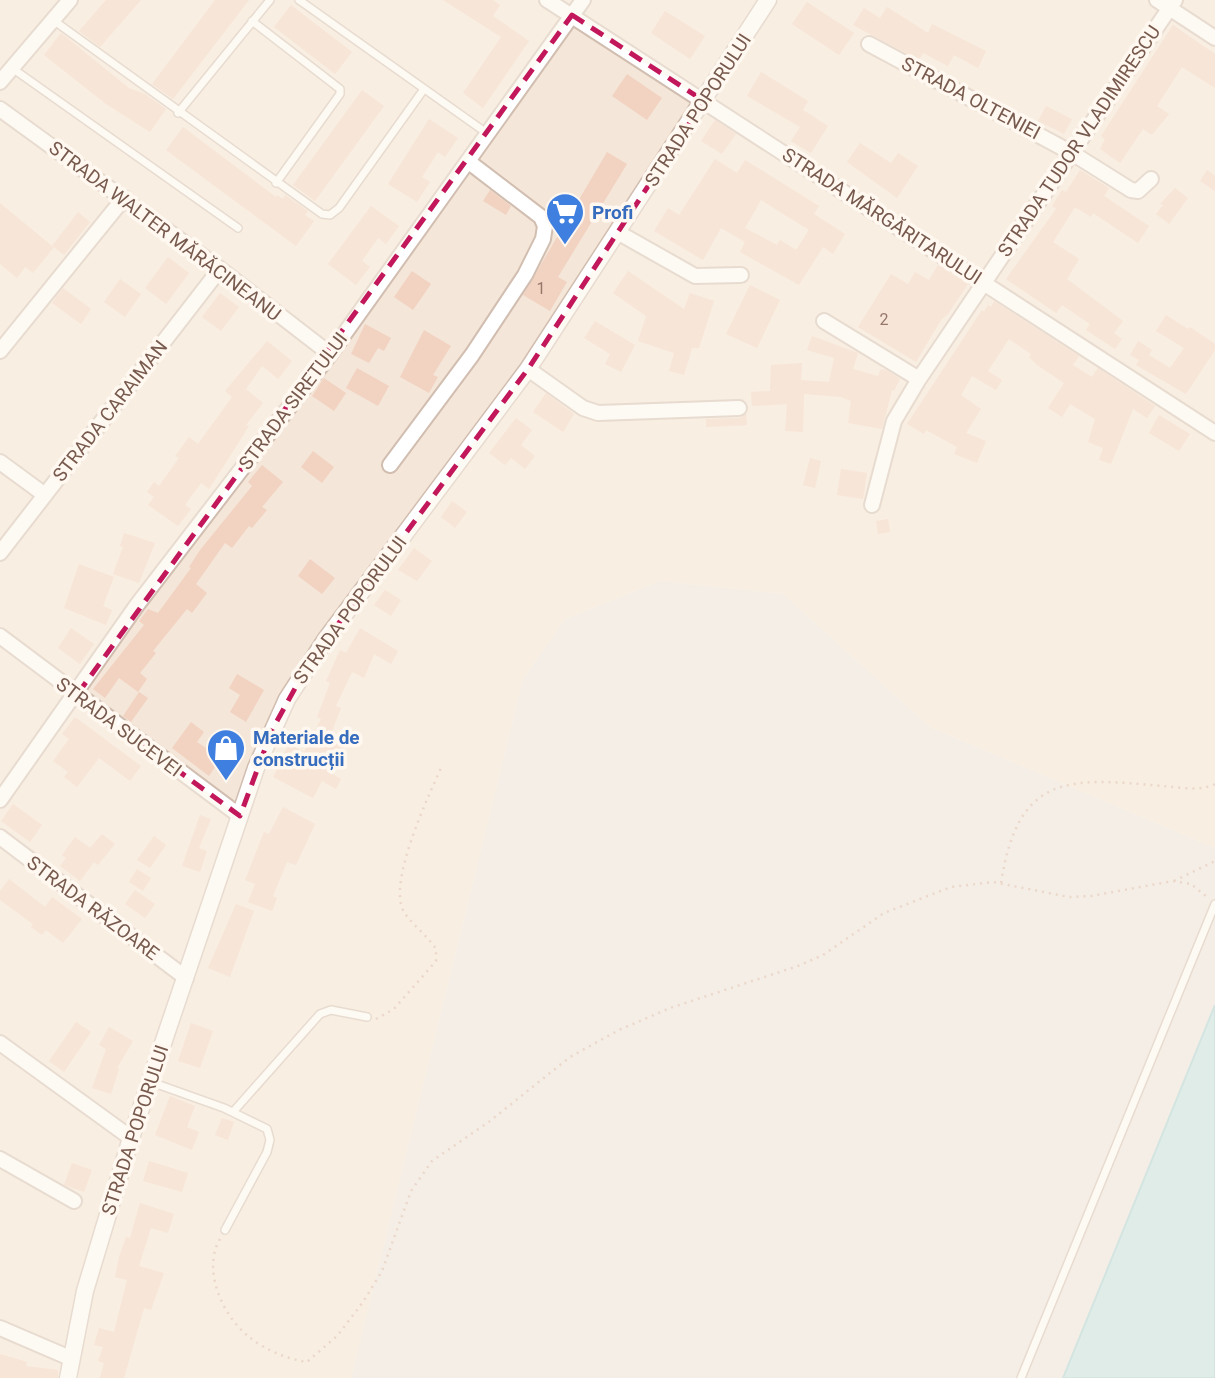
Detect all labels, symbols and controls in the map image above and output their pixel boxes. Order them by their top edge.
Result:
street label: STRADA TUDOR VLADIMIRESCU [993,21,1165,261]
street label: STRADA POPORULUI [640,29,756,191]
street label: STRADA OLTENIEI [898,52,1044,144]
street label: STRADA WALTER MĂRĂCINEANU [44,136,286,326]
street label: STRADA MĂRGĂRITARULUI [778,143,986,289]
supermarket icon: Profi [544,191,586,246]
place label: Profi [592,201,633,224]
house number: 1 [537,279,546,298]
house number: 2 [880,310,889,329]
street label: STRADA SIRETULUI [234,328,352,474]
street label: STRADA CARAIMAN [48,336,172,486]
street label: STRADA POPORULUI [289,531,411,689]
street label: STRADA SUCEVEI [52,672,186,782]
place label: Materiale de construcții [253,726,360,771]
shop icon: Materiale de construcții [205,727,247,782]
street label: STRADA RĂZOARE [23,851,164,965]
street label: STRADA POPORULUI [97,1042,173,1218]

